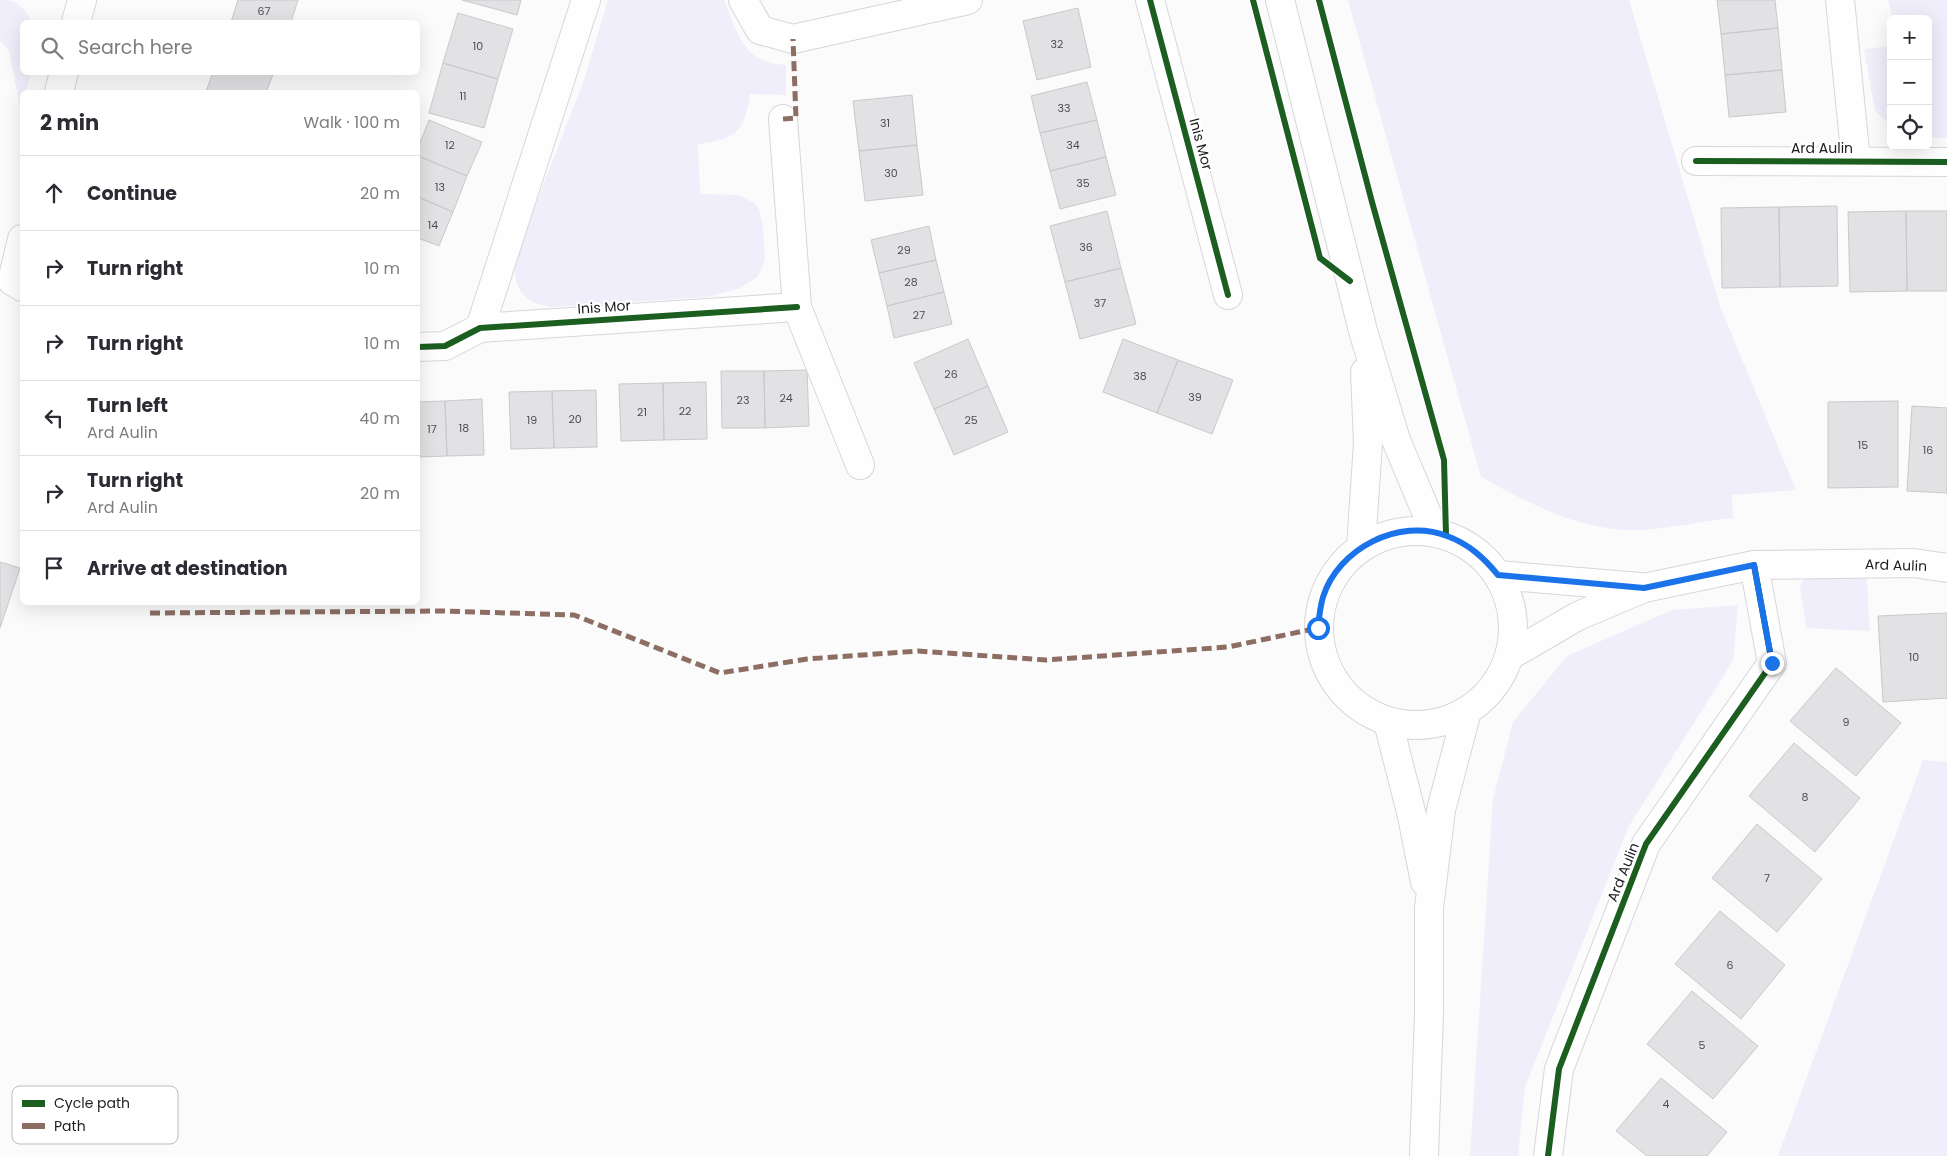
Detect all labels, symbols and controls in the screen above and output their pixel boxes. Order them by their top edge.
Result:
house number: 67 [258,3,271,19]
map controls [1887,15,1932,150]
button: + [1887,15,1932,60]
search box [20,20,420,75]
icon: search [38,34,66,62]
text: Search here [78,34,192,61]
house number: 32 [1051,36,1063,52]
house number: 10 [473,38,483,54]
button: − [1887,60,1932,105]
house number: 11 [459,88,467,104]
house number: 33 [1058,100,1070,116]
button: locate [1887,105,1932,150]
text: 2 min [40,108,99,137]
text: Walk · 100 m [303,111,400,134]
house number: 31 [880,115,890,131]
street label: Inis Mor [1184,116,1218,172]
house number: 12 [445,137,455,153]
house number: 34 [1066,137,1080,153]
street label: Ard Aulin [1791,138,1853,158]
house number: 30 [884,165,898,181]
house number: 35 [1076,175,1090,191]
icon: ahead [40,179,68,207]
house number: 13 [435,179,445,195]
text: Continue [87,180,177,207]
text: 20 m [360,182,400,205]
house number: 14 [428,217,438,233]
house number: 36 [1079,239,1093,255]
house number: 29 [897,242,911,258]
icon: right [40,254,68,282]
text: Turn right [87,255,183,282]
text: 10 m [364,257,400,280]
house number: 28 [904,274,918,290]
street label: Inis Mor [577,295,631,319]
house number: 37 [1094,295,1106,311]
house number: 27 [913,307,925,323]
icon: right [40,329,68,357]
text: Turn right [87,330,183,357]
text: 10 m [364,332,400,355]
house number: 26 [944,366,958,382]
house number: 38 [1133,368,1147,384]
house number: 39 [1188,389,1202,405]
house number: 24 [779,390,793,406]
text: Turn left [87,392,168,419]
house number: 23 [737,392,749,408]
house number: 22 [679,403,691,419]
icon: left [40,404,68,432]
house number: 21 [637,404,647,420]
text: 40 m [359,407,400,430]
house number: 20 [568,411,582,427]
house number: 19 [527,412,537,428]
house number: 25 [964,412,978,428]
house number: 18 [459,420,469,436]
text: Ard Aulin [87,421,158,444]
house number: 17 [427,421,437,437]
house number: 15 [1858,437,1868,453]
house number: 16 [1923,442,1933,458]
text: Turn right [87,467,183,494]
icon: right [40,479,68,507]
text: 20 m [360,482,400,505]
text: Ard Aulin [87,496,158,519]
icon: arrive [40,554,68,582]
street label: Ard Aulin [1865,554,1927,576]
text: Arrive at destination [87,555,288,582]
route start [1307,617,1330,640]
house number: 10 [1909,649,1919,665]
route end [1761,652,1784,675]
house number: 9 [1843,714,1850,730]
house number: 8 [1802,789,1809,805]
street label: Ard Aulin [1602,839,1644,905]
house number: 7 [1764,870,1770,886]
house number: 6 [1727,957,1734,973]
house number: 5 [1699,1037,1706,1053]
legend [12,1086,178,1144]
text: Cycle path [54,1093,130,1113]
house number: 4 [1663,1096,1670,1112]
text: Path [54,1116,86,1136]

